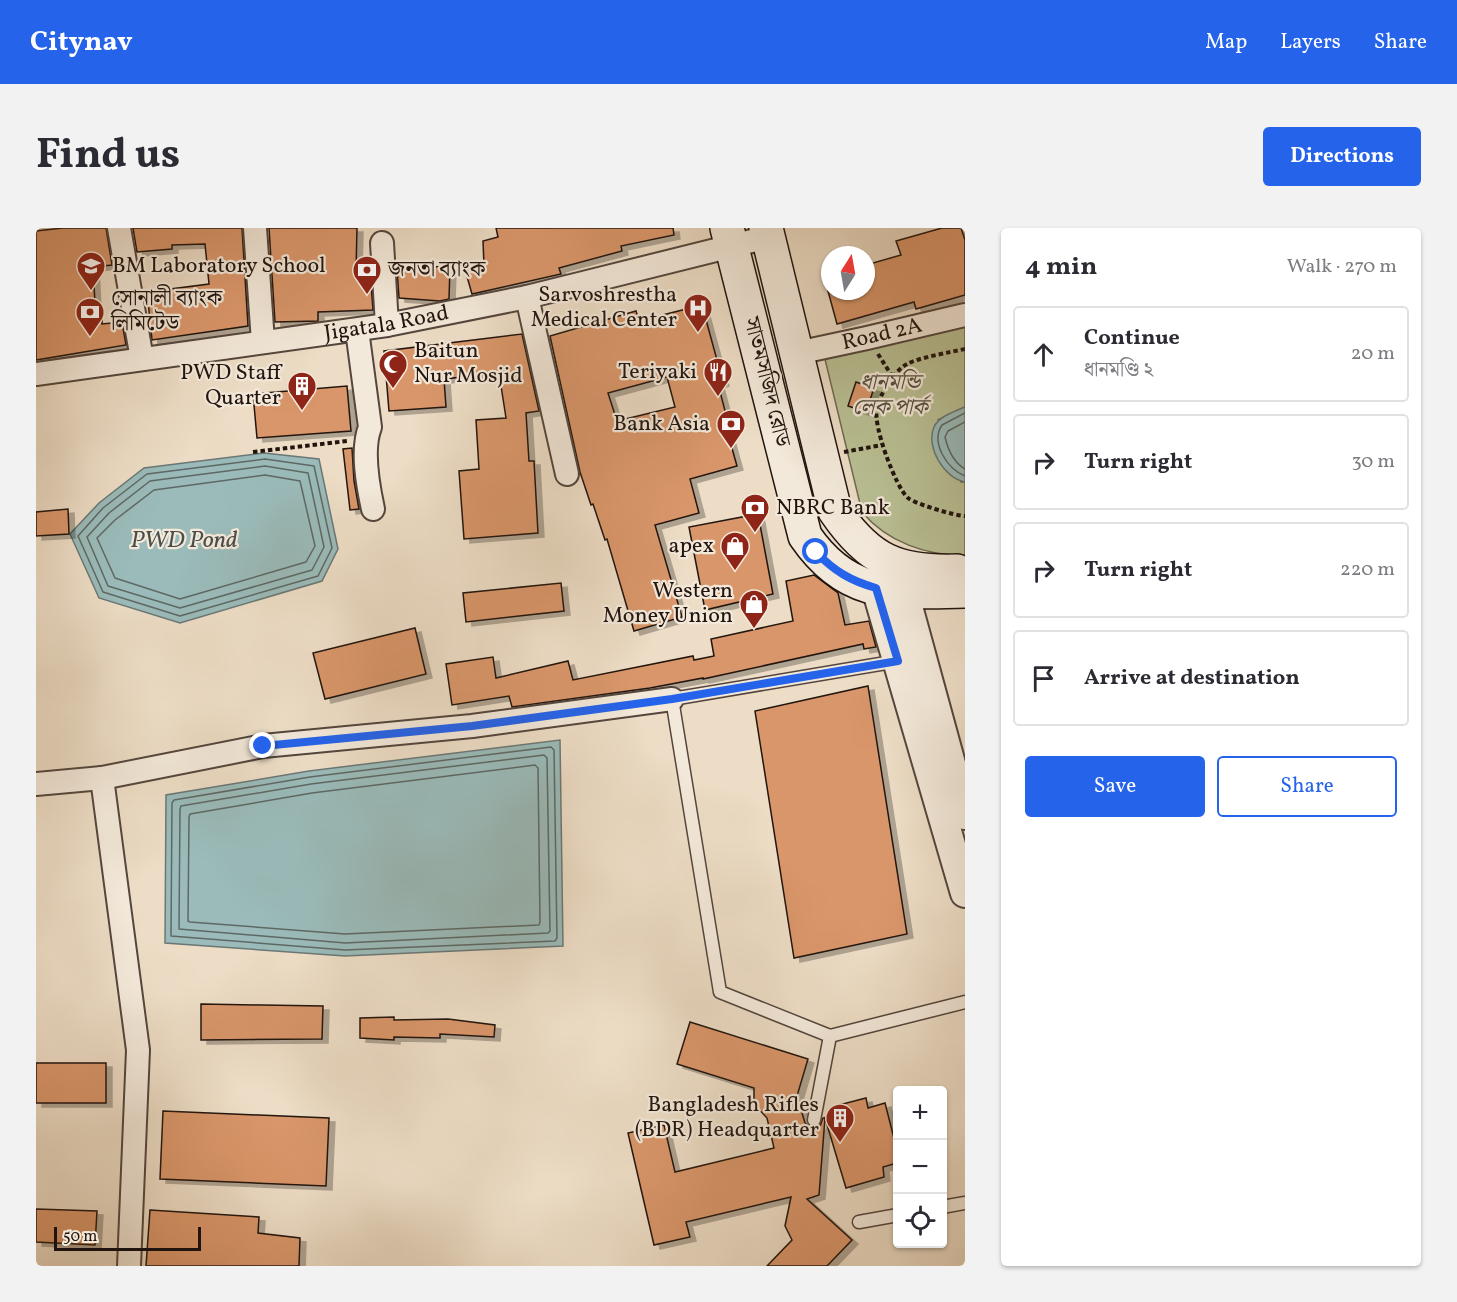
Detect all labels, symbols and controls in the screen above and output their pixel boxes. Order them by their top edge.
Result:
text: Citynav [30,23,133,62]
text: Map [1205,28,1247,57]
text: Layers [1280,28,1341,57]
text: Share [1374,28,1427,57]
text: Find us [36,127,180,186]
button: Directions [1263,127,1421,186]
north arrow [821,246,875,300]
text: 4 min [1025,249,1097,285]
school or university icon: BM Laboratory School [75,250,107,292]
place label: BM Laboratory School [112,251,326,282]
text: Walk · 270 m [1287,253,1397,281]
bank icon: জনতা ব্যাংক [351,254,383,296]
place label: জনতা ব্যাংক [387,255,487,286]
place label: Sarvoshrestha Medical Center [531,280,677,336]
place label: সোনালী ব্যাংক লিমিটেড [110,284,224,340]
hospital icon: Sarvoshrestha Medical Center [682,292,714,334]
bank icon: সোনালী ব্যাংক লিমিটেড [74,296,106,338]
street label: Jigatala Road [322,298,451,349]
street label: Road 2A [839,310,925,358]
street label: সাতমসজিদ রোড [735,313,797,451]
text: Continue [1084,323,1180,354]
place label: Baitun Nur Mosjid [414,336,523,392]
icon: ahead [1027,338,1060,371]
text: 20 m [1351,340,1395,368]
mosque icon: Baitun Nur Mosjid [377,348,409,390]
restaurant icon: Teriyaki [702,356,734,398]
place label: Teriyaki [618,357,697,388]
text: ধানমণ্ডি ২ [1084,357,1153,385]
place label: PWD Staff Quarter [180,358,283,414]
park label: ধানমন্ডি লেক পার্ক [852,368,932,424]
building icon: PWD Staff Quarter [286,370,318,412]
bank icon: Bank Asia [715,408,747,450]
place label: Bank Asia [613,409,710,440]
icon: right [1027,446,1060,479]
text: Turn right [1084,447,1192,478]
text: 30 m [1351,448,1395,476]
bank icon: NBRC Bank [739,492,771,534]
place label: NBRC Bank [776,493,890,524]
water label: PWD Pond [130,524,238,558]
shop icon: apex [719,530,751,572]
place label: apex [669,531,714,562]
route start [802,538,828,564]
icon: right [1027,554,1060,587]
text: Turn right [1084,555,1192,586]
text: 220 m [1340,556,1395,584]
place label: Western Money Union [603,576,733,632]
shop icon: Western Money Union [738,588,770,630]
icon: arrive [1027,662,1060,695]
text: Arrive at destination [1084,663,1300,694]
route end [249,732,275,758]
button: Save [1025,756,1205,817]
button: Share [1217,756,1397,817]
map controls [893,1086,947,1248]
button: + [893,1086,947,1140]
place label: Bangladesh Rifles (BDR) Headquarter [635,1090,819,1146]
building icon: Bangladesh Rifles (BDR) Headquarter [824,1102,856,1144]
button: − [893,1140,947,1194]
button: locate [893,1194,947,1248]
scale bar [54,1224,201,1252]
text: 50 m [63,1226,97,1248]

